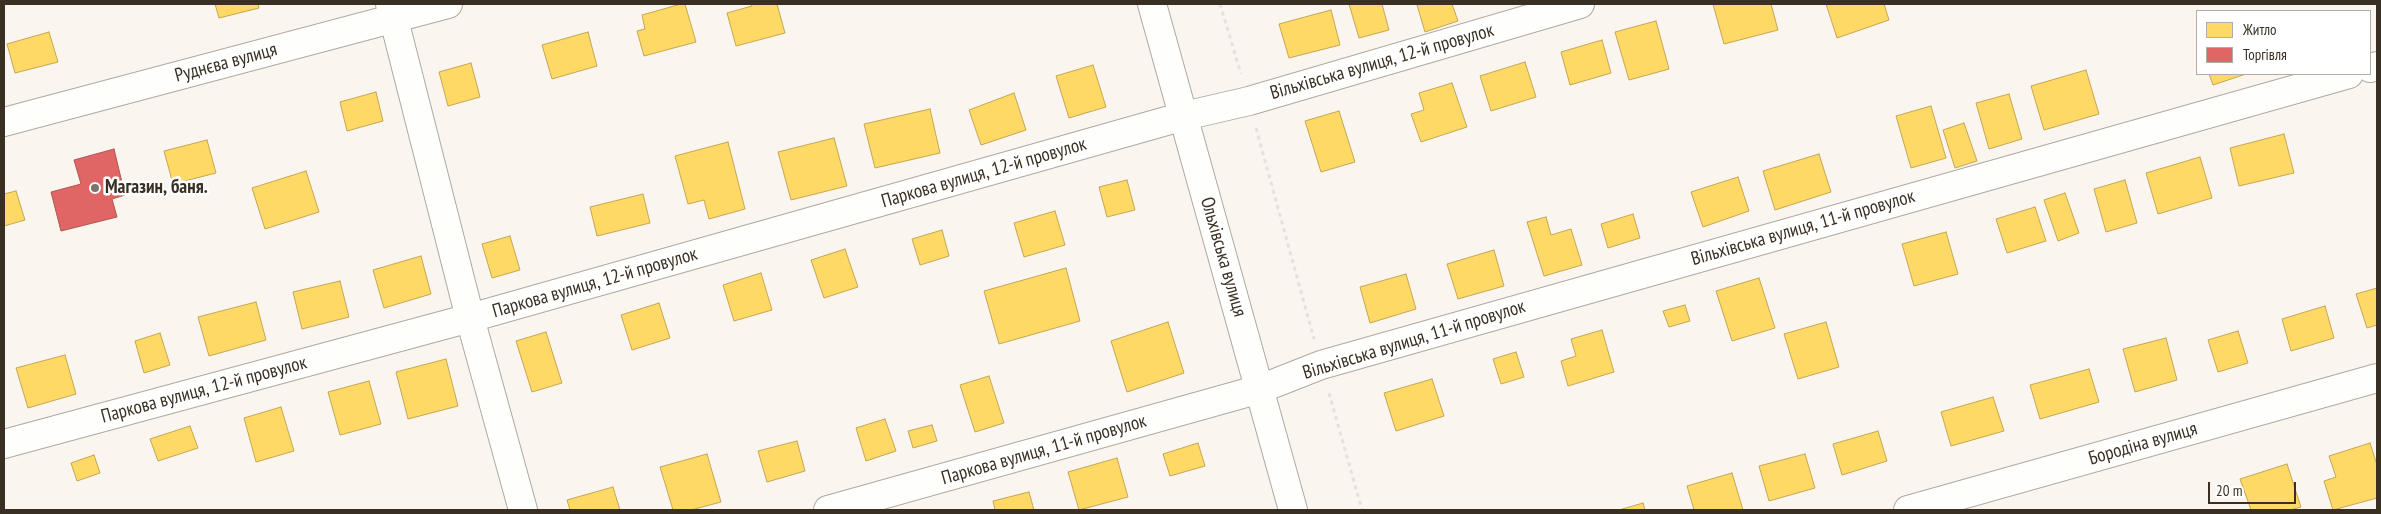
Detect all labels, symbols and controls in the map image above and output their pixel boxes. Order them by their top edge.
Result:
legend [2196,10,2371,75]
street label: Вільхівська вулиця, 12-й провулок [1268,19,1496,105]
text: Житло [2243,20,2277,39]
street label: Руднєва вулиця [172,38,280,88]
text: Торгівля [2243,45,2287,64]
street label: Паркова вулиця, 12-й провулок [879,133,1089,213]
place label: Магазин, баня. [105,177,208,199]
marker: Магазин, баня. [89,182,101,194]
street label: Вільхівська вулиця, 11-й провулок [1689,185,1917,271]
street label: Ольхівська вулиця [1195,195,1251,319]
street label: Паркова вулиця, 12-й провулок [490,243,700,323]
street label: Вільхівська вулиця, 11-й провулок [1300,295,1528,385]
street label: Паркова вулиця, 12-й провулок [99,352,309,428]
street label: Паркова вулиця, 11-й провулок [939,410,1149,490]
street label: Бородіна вулиця [2086,418,2200,470]
scale bar [2211,472,2298,504]
text: 20 m [2216,481,2242,500]

